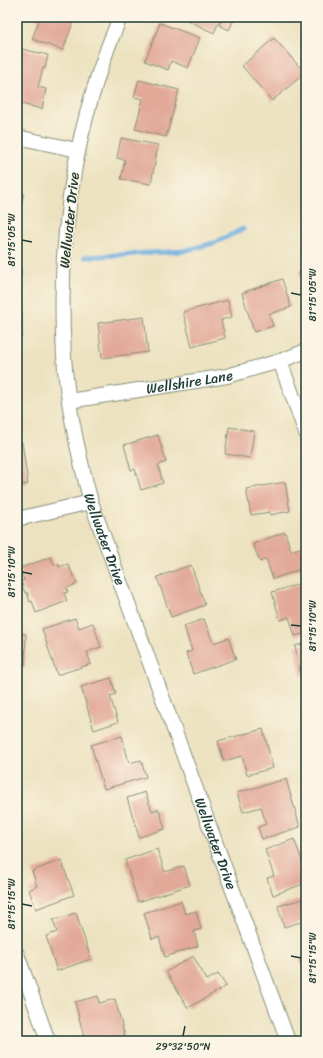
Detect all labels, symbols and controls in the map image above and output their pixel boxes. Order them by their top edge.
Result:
street label: Wellwater Drive [52,171,87,269]
text: 81°15'05"W [3,213,21,267]
text: 81°15'05"W [304,268,322,322]
street label: Wellshire Lane [144,363,236,402]
street label: Wellwater Drive [76,490,132,589]
text: 81°15'10"W [3,546,21,598]
text: 81°15'10"W [304,600,322,652]
street label: Wellwater Drive [187,794,244,893]
text: 81°15'15"W [3,878,21,929]
text: 81°15'15"W [304,932,322,983]
text: 29°32'50"N [156,1038,210,1056]

